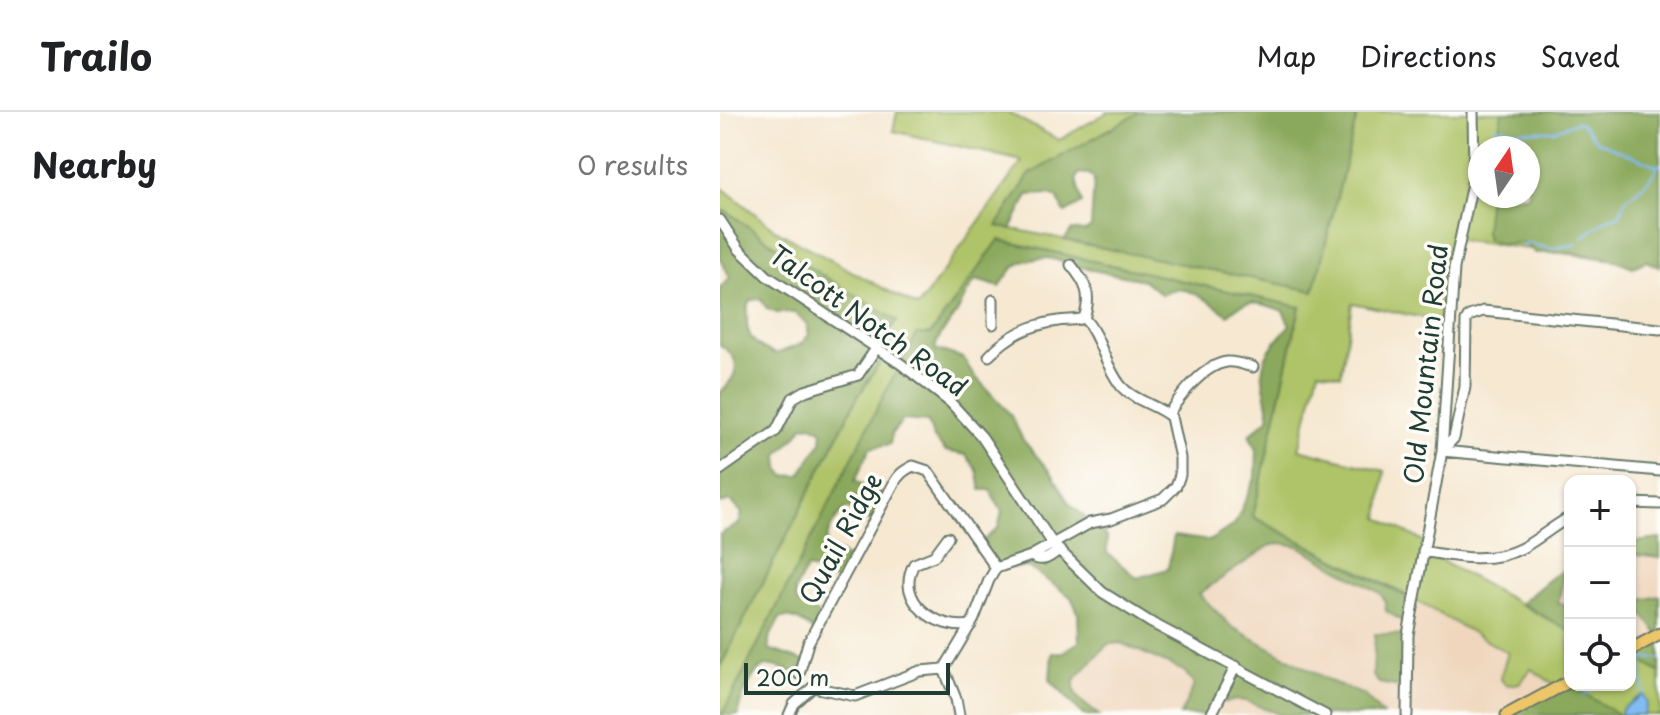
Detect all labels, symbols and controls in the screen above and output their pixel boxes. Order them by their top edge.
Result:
text: Trailo [40,27,152,84]
text: Map [1257,34,1316,77]
text: Directions [1360,34,1497,77]
text: Saved [1541,34,1620,77]
north arrow [1468,136,1540,208]
text: Nearby [32,138,157,190]
text: 0 results [577,145,688,184]
street label: Talcott Notch Road [762,235,976,405]
street label: Old Mountain Road [1393,242,1457,486]
street label: Quail Ridge [789,465,891,611]
map controls [1564,475,1636,691]
button: + [1564,475,1636,547]
button: − [1564,547,1636,619]
button: locate [1564,619,1636,691]
scale bar [744,659,950,695]
text: 200 m [756,660,829,693]

